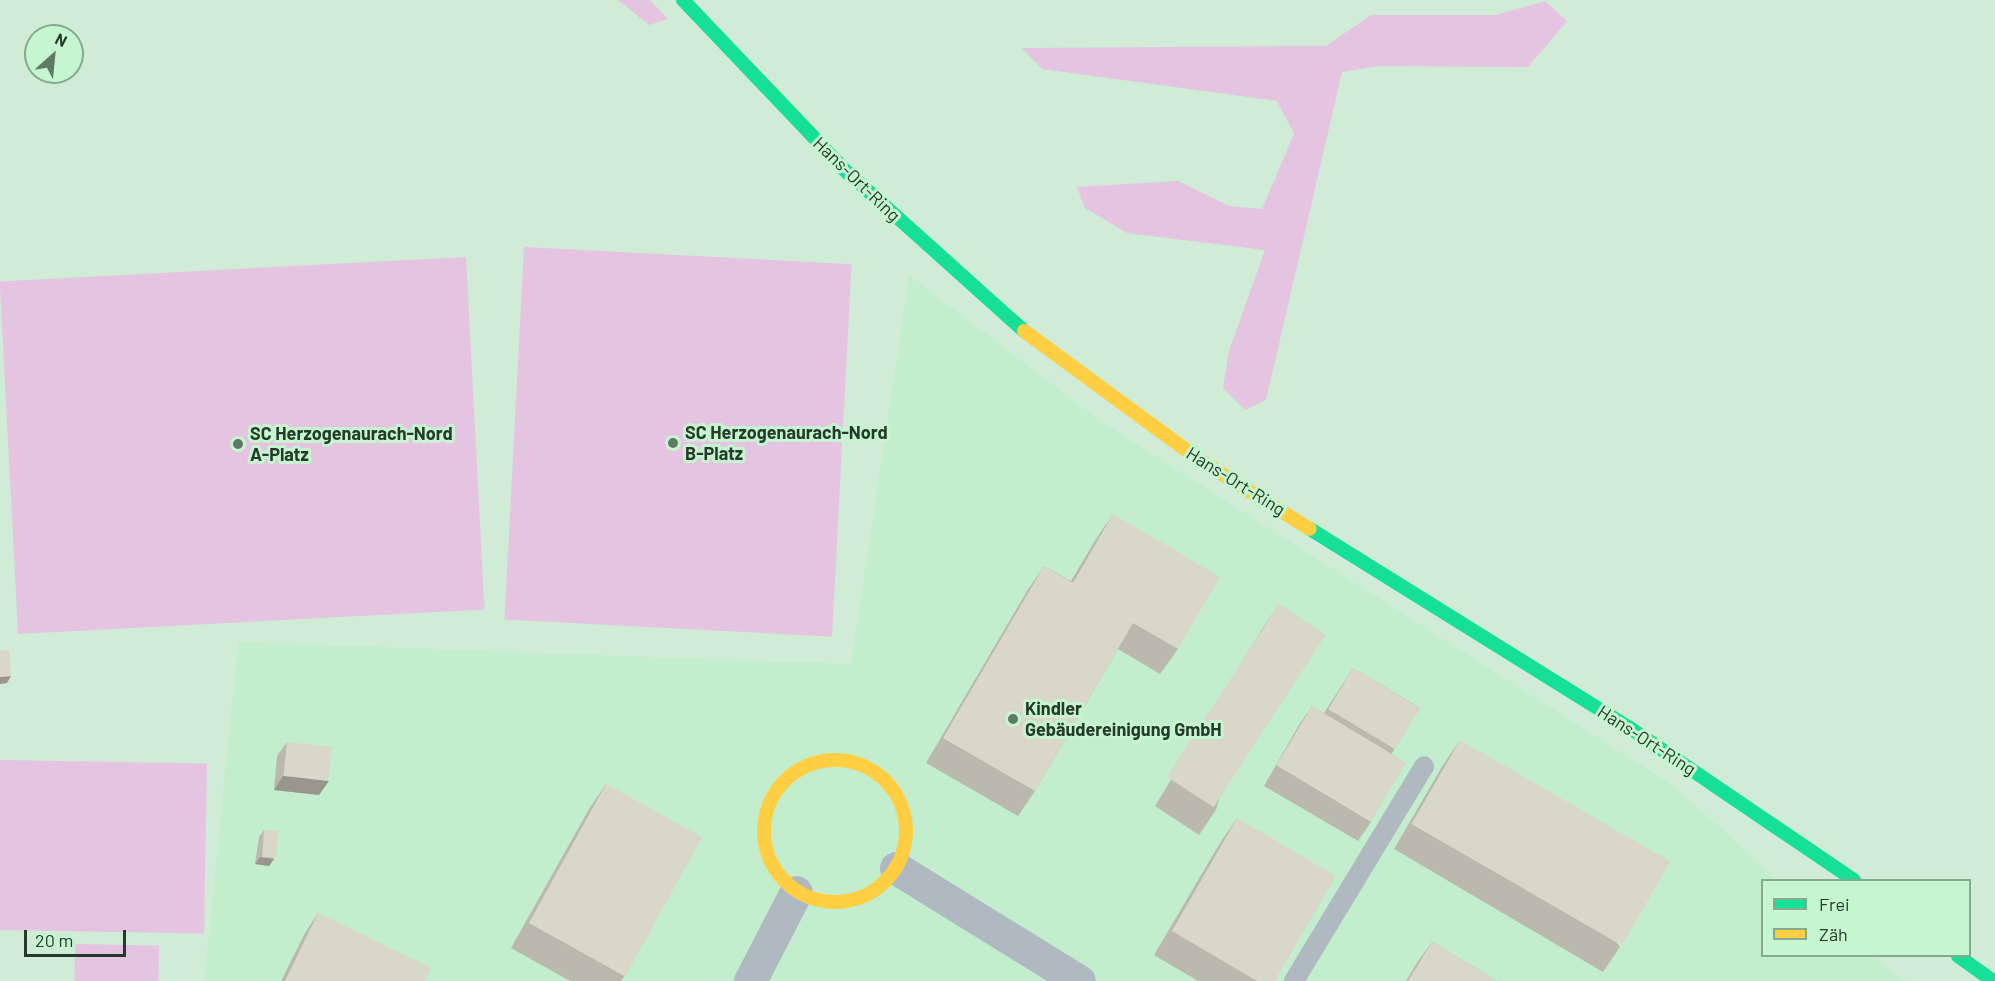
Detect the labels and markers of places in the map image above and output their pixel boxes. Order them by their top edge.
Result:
place label: SC Herzogenaurach-Nord B-Platz [685,422,888,464]
place label: SC Herzogenaurach-Nord A-Platz [250,423,453,466]
marker: SC Herzogenaurach-Nord B-Platz [666,436,680,450]
marker: SC Herzogenaurach-Nord A-Platz [231,437,245,451]
place label: Kindler Gebäudereinigung GmbH [1025,698,1222,740]
marker: Kindler Gebäudereinigung GmbH [1006,712,1020,726]

